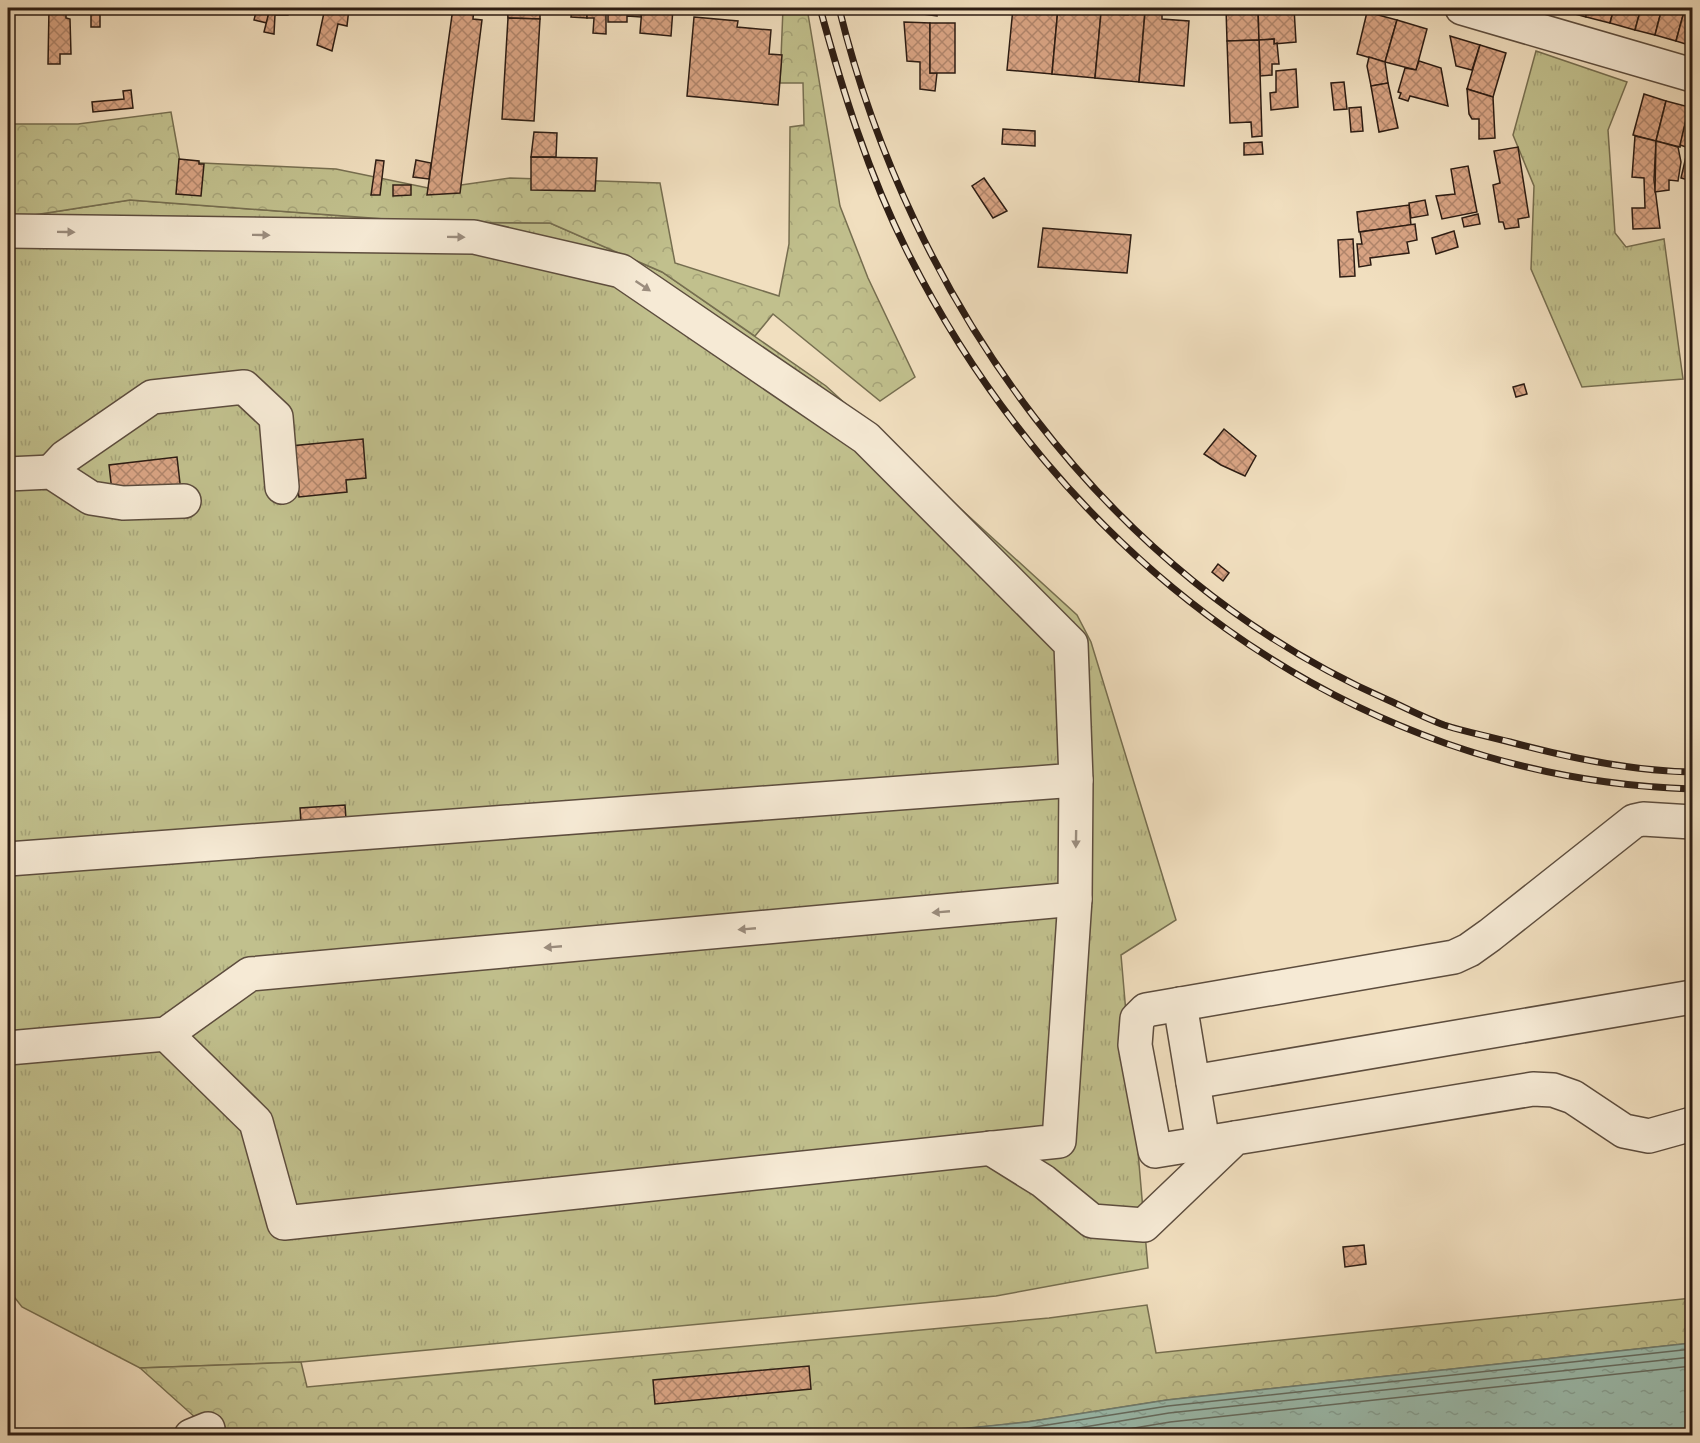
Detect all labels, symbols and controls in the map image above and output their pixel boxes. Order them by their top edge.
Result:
one-way arrow [56,227,75,237]
one-way arrow [251,230,270,239]
one-way arrow [446,232,465,242]
one-way arrow [634,280,650,292]
one-way arrow [1071,829,1080,848]
one-way arrow [932,907,951,916]
one-way arrow [737,924,756,934]
one-way arrow [543,942,562,952]

